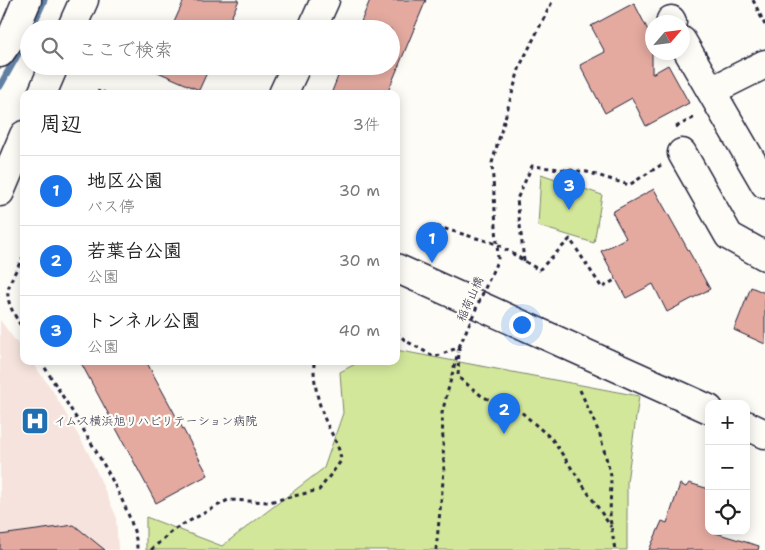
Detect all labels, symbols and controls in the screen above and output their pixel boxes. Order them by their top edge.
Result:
north arrow [645,15,690,60]
search box [20,20,400,75]
icon: search [38,34,66,62]
text: ここで検索 [78,37,173,62]
text: 周辺 [40,110,82,138]
text: 3件 [353,114,380,135]
text: 地区公園 [87,168,163,193]
pin: 3 [553,169,585,210]
text: 1 [52,180,60,201]
text: 30 m [339,180,380,201]
text: バス停 [87,196,135,217]
pin: 1 [416,222,448,263]
text: 若葉台公園 [87,238,182,263]
text: 2 [50,250,62,271]
text: 30 m [339,250,380,271]
text: 公園 [87,266,119,287]
street label: 稲荷山橋 [453,274,487,324]
text: トンネル公園 [87,308,200,333]
your location [509,312,535,338]
text: 3 [50,320,62,341]
text: 40 m [338,320,380,341]
text: 公園 [87,336,119,357]
pin: 2 [488,393,520,434]
map controls [705,400,750,535]
button: + [705,400,750,445]
hospital icon: イムス横浜旭リハビリテーション病院 [20,406,50,436]
place label: イムス横浜旭リハビリテーション病院 [54,413,257,429]
button: − [705,445,750,490]
button: locate [705,490,750,535]

